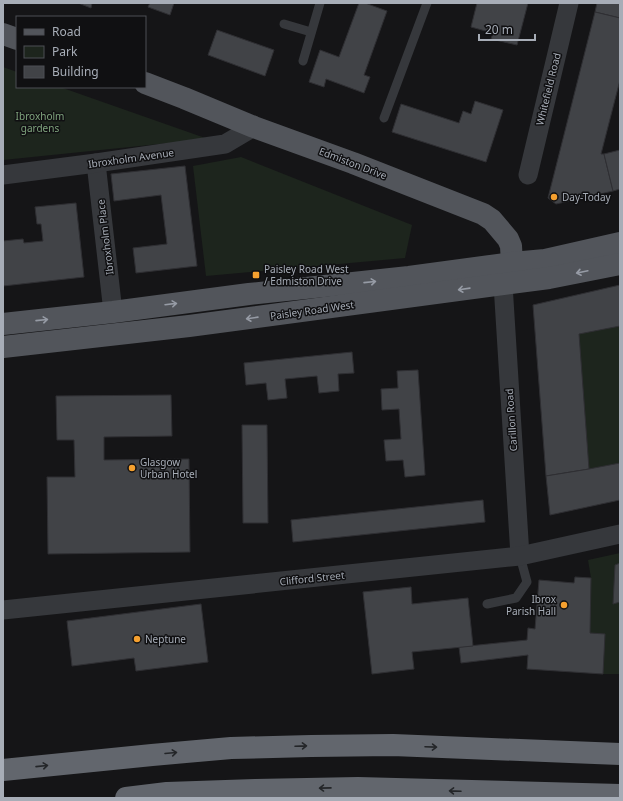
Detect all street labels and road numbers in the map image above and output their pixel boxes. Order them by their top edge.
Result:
street label: Whitefield Road [532,51,564,127]
street label: Edmiston Drive [317,144,389,182]
street label: Ibroxholm Avenue [87,145,175,171]
street label: Ibroxholm Place [93,198,117,276]
street label: Paisley Road West [269,297,355,323]
street label: Carillon Road [502,388,520,452]
street label: Clifford Street [279,568,345,588]

